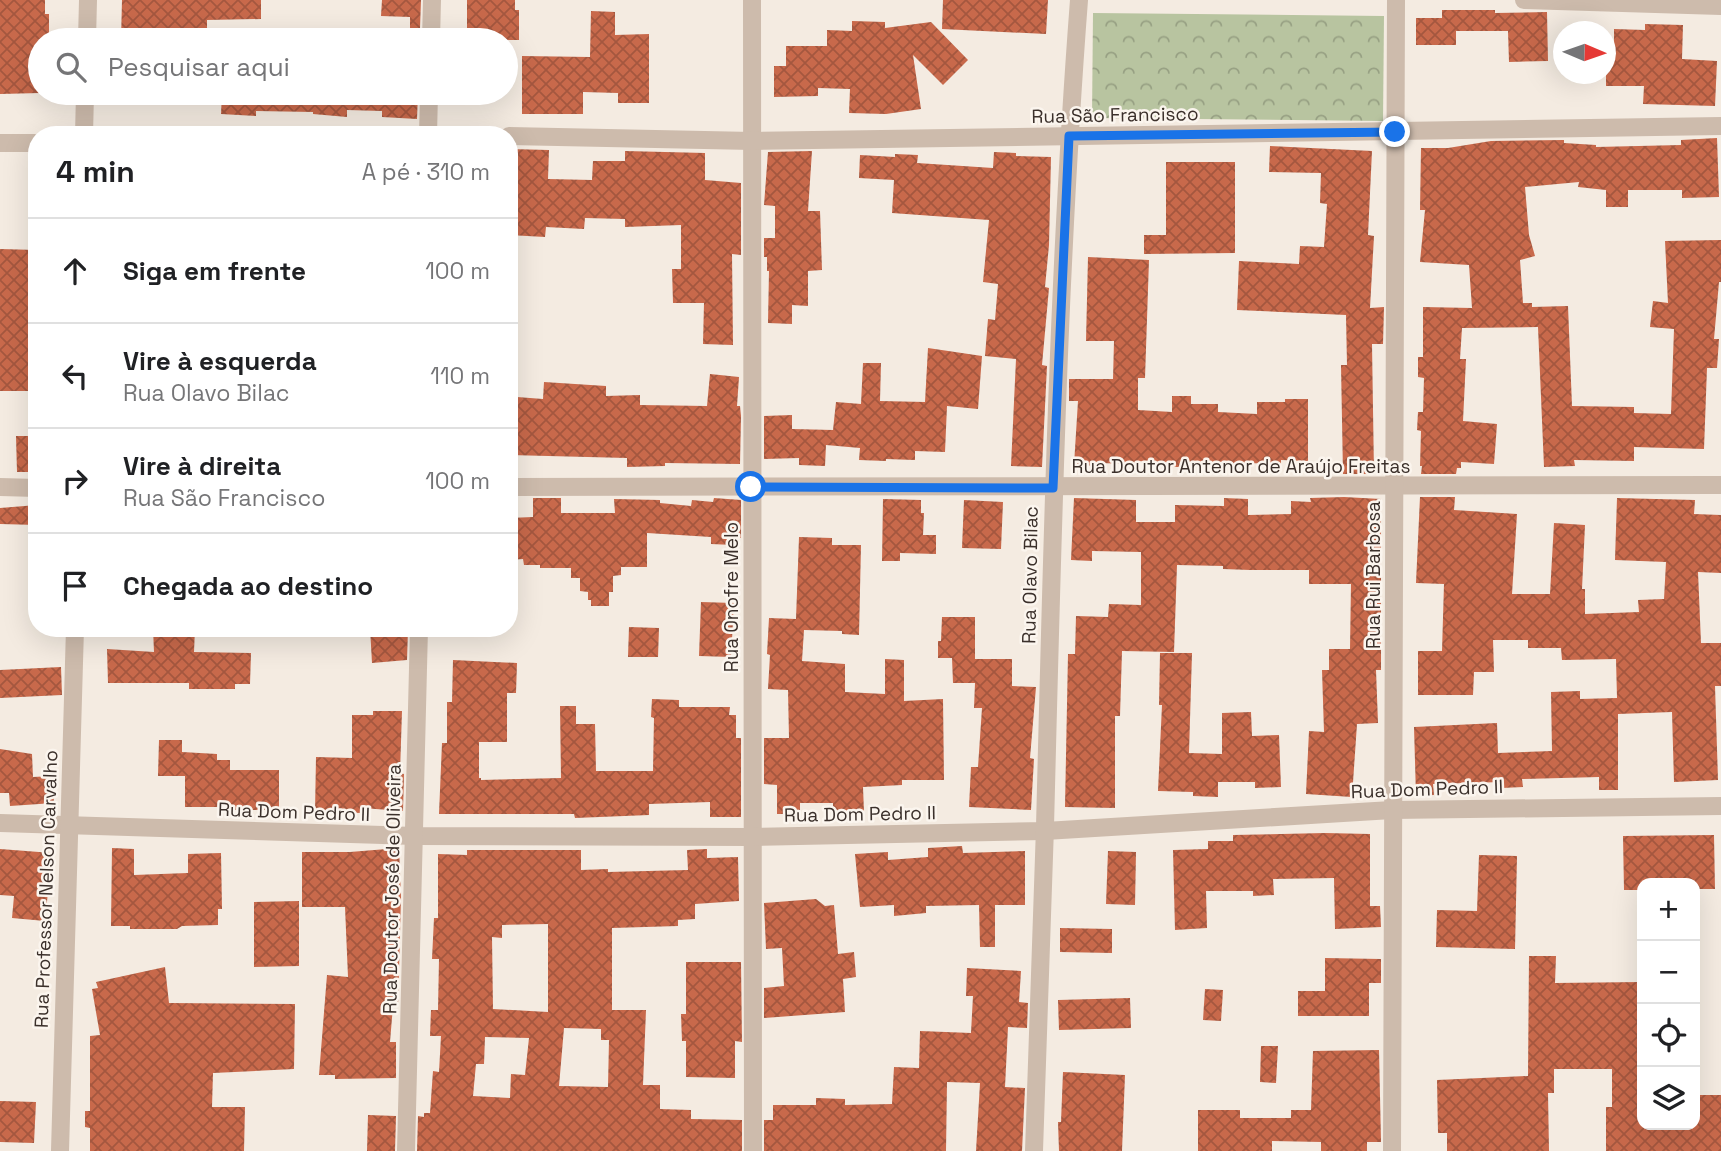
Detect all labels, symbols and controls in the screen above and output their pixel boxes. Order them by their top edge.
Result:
north arrow [1553,21,1616,84]
search box [28,28,518,105]
icon: search [52,48,90,86]
text: Pesquisar aqui [108,50,290,84]
street label: Rua São Francisco [1031,101,1199,129]
route end [1379,116,1410,147]
text: 4 min [56,152,135,191]
text: A pé · 310 m [362,157,490,187]
icon: ahead [56,252,94,290]
text: Siga em frente [123,254,306,288]
text: 100 m [425,256,490,286]
text: Vire à esquerda [123,344,317,378]
icon: left [56,357,94,395]
text: 110 m [430,361,490,391]
text: Rua Olavo Bilac [123,378,290,408]
text: Vire à direita [123,449,281,483]
street label: Rua Doutor Antenor de Araújo Freitas [1072,454,1410,479]
icon: right [56,462,94,500]
text: 100 m [425,466,490,496]
route start [735,471,766,502]
text: Rua São Francisco [123,483,325,513]
street label: Rua Rui Barbosa [1361,501,1386,649]
street label: Rua Olavo Bilac [1016,506,1044,644]
street label: Rua Onofre Melo [719,522,744,672]
icon: arrive [56,567,94,605]
text: Chegada ao destino [123,569,373,603]
street label: Rua Professor Nelson Carvalho [29,750,63,1028]
street label: Rua Doutor José de Oliveira [377,764,407,1014]
street label: Rua Dom Pedro II [1350,774,1504,804]
street label: Rua Dom Pedro II [217,797,371,827]
street label: Rua Dom Pedro II [784,800,936,828]
map controls [1637,878,1700,1130]
button: + [1637,878,1700,941]
button: − [1637,941,1700,1004]
button: locate [1637,1004,1700,1067]
button: layers [1637,1067,1700,1130]

